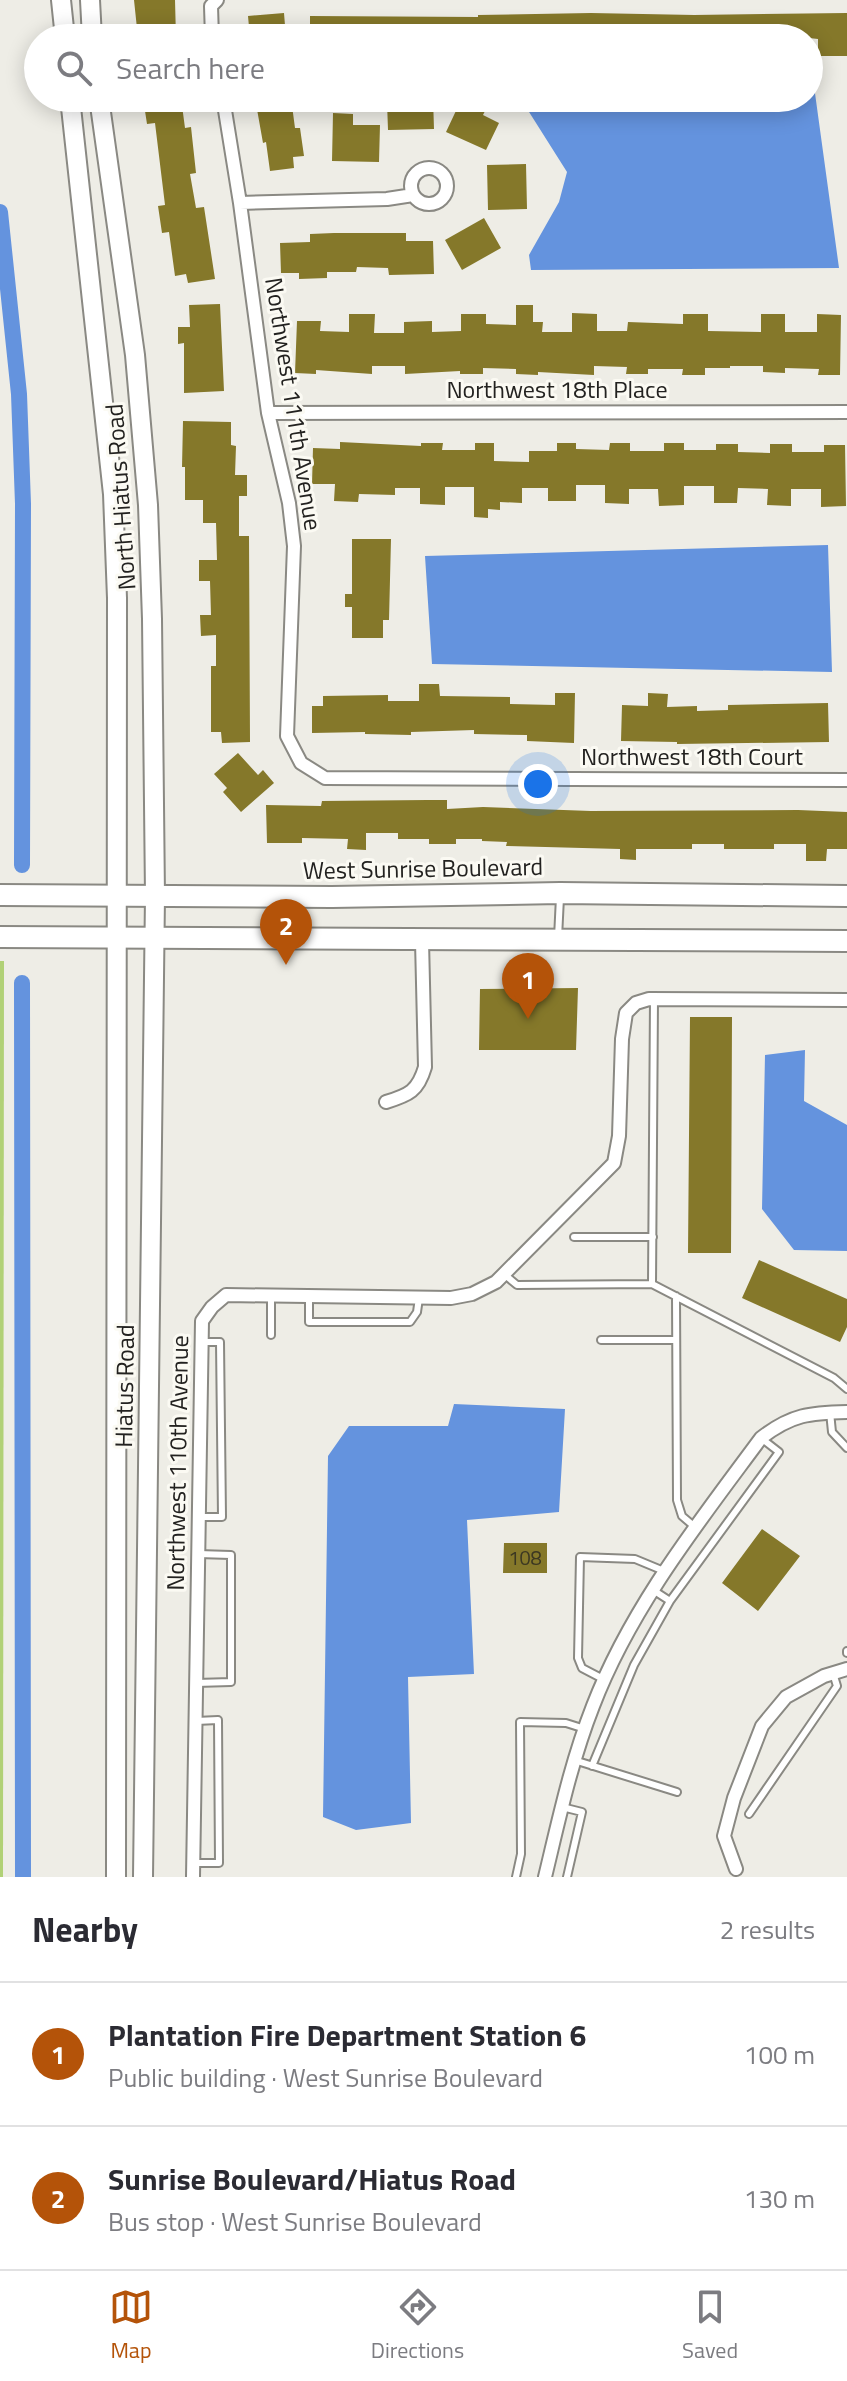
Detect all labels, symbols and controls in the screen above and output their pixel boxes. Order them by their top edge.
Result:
search box [24,24,823,112]
text: Search here [116,45,265,91]
icon: search [52,46,96,90]
street label: Northwest 111th Avenue [256,275,332,533]
street label: Northwest 18th Place [446,371,668,407]
street label: North Hiatus Road [96,403,144,591]
street label: Northwest 18th Court [581,738,804,774]
your location [518,764,558,804]
street label: West Sunrise Boulevard [303,848,543,888]
pin: 2 [260,899,312,965]
pin: 1 [502,953,554,1019]
street label: Hiatus Road [105,1324,143,1448]
street label: Northwest 110th Avenue [157,1335,197,1591]
house number: 108 [508,1542,542,1573]
text: Nearby [32,1903,138,1955]
text: 2 results [720,1910,815,1949]
text: Plantation Fire Department Station 6 [108,2012,586,2058]
text: 1 [51,2035,65,2074]
text: 100 m [744,2035,815,2074]
text: Public building · West Sunrise Boulevard [108,2058,543,2097]
text: Sunrise Boulevard/Hiatus Road [108,2156,516,2202]
text: 2 [51,2179,65,2218]
text: 130 m [744,2179,815,2218]
text: Bus stop · West Sunrise Boulevard [108,2202,482,2241]
tab: Map [109,2285,153,2367]
tab: Directions [371,2285,464,2367]
tab: Saved [682,2285,738,2367]

